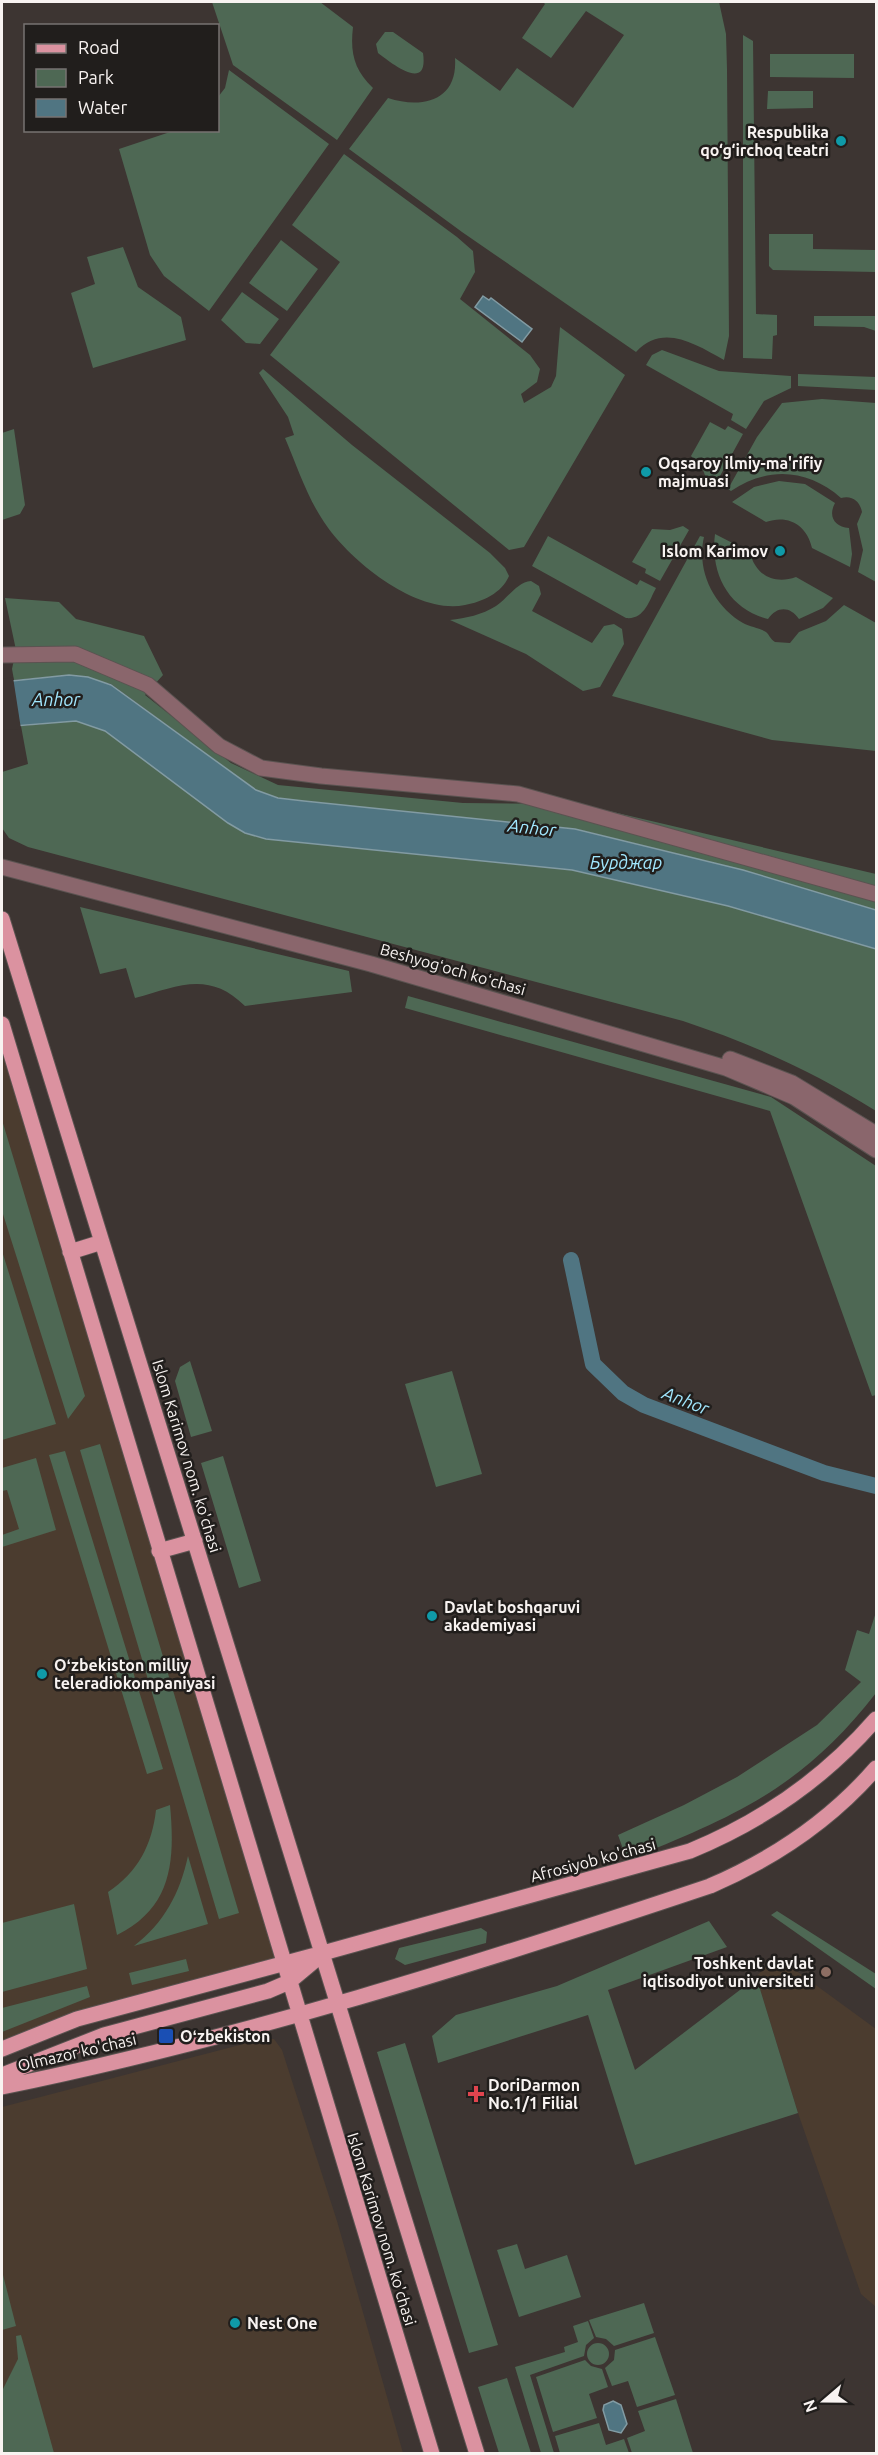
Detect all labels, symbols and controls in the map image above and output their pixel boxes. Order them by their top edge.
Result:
legend [24,24,219,132]
text: Road [78,37,120,57]
text: Park [78,67,114,87]
text: Water [78,97,128,117]
place label: Respublika qo‘g‘irchoq teatri [700,123,829,159]
marker: Respublika qo‘g‘irchoq teatri [834,134,848,148]
place label: Oqsaroy ilmiy-ma'rifiy majmuasi [658,454,823,490]
marker: Oqsaroy ilmiy-ma'rifiy majmuasi [639,465,653,479]
place label: Islom Karimov [662,542,768,560]
marker: Islom Karimov [773,544,787,558]
water label: Anhor [31,689,81,709]
water label: Anhor [506,814,558,840]
water label: Бурджар [590,852,662,872]
street label: Beshyogʻoch koʻchasi [378,940,528,998]
street label: Islom Karimov nom. ko'chasi [149,1357,225,1555]
water label: Anhor [659,1382,713,1418]
place label: Davlat boshqaruvi akademiyasi [444,1598,580,1634]
marker: Davlat boshqaruvi akademiyasi [425,1609,439,1623]
place label: Oʻzbekiston milliy teleradiokompaniyasi [54,1656,216,1692]
marker: Oʻzbekiston milliy teleradiokompaniyasi [35,1667,49,1681]
street label: Afrosiyob ko'chasi [528,1835,658,1885]
place label: Toshkent davlat iqtisodiyot universiteti [643,1954,814,1990]
marker: Toshkent davlat iqtisodiyot universiteti [819,1965,833,1979]
marker: Oʻzbekiston [157,2027,175,2045]
place label: Oʻzbekiston [180,2027,270,2045]
street label: Olmazor ko'chasi [16,2030,138,2074]
place label: DoriDarmon No.1/1 Filial [488,2076,580,2112]
marker: DoriDarmon No.1/1 Filial [469,2087,483,2101]
street label: Islom Karimov nom. ko'chasi [344,2130,420,2328]
place label: Nest One [247,2314,318,2332]
marker: Nest One [228,2316,242,2330]
north arrow [794,2371,854,2431]
text: N [799,2397,820,2415]

